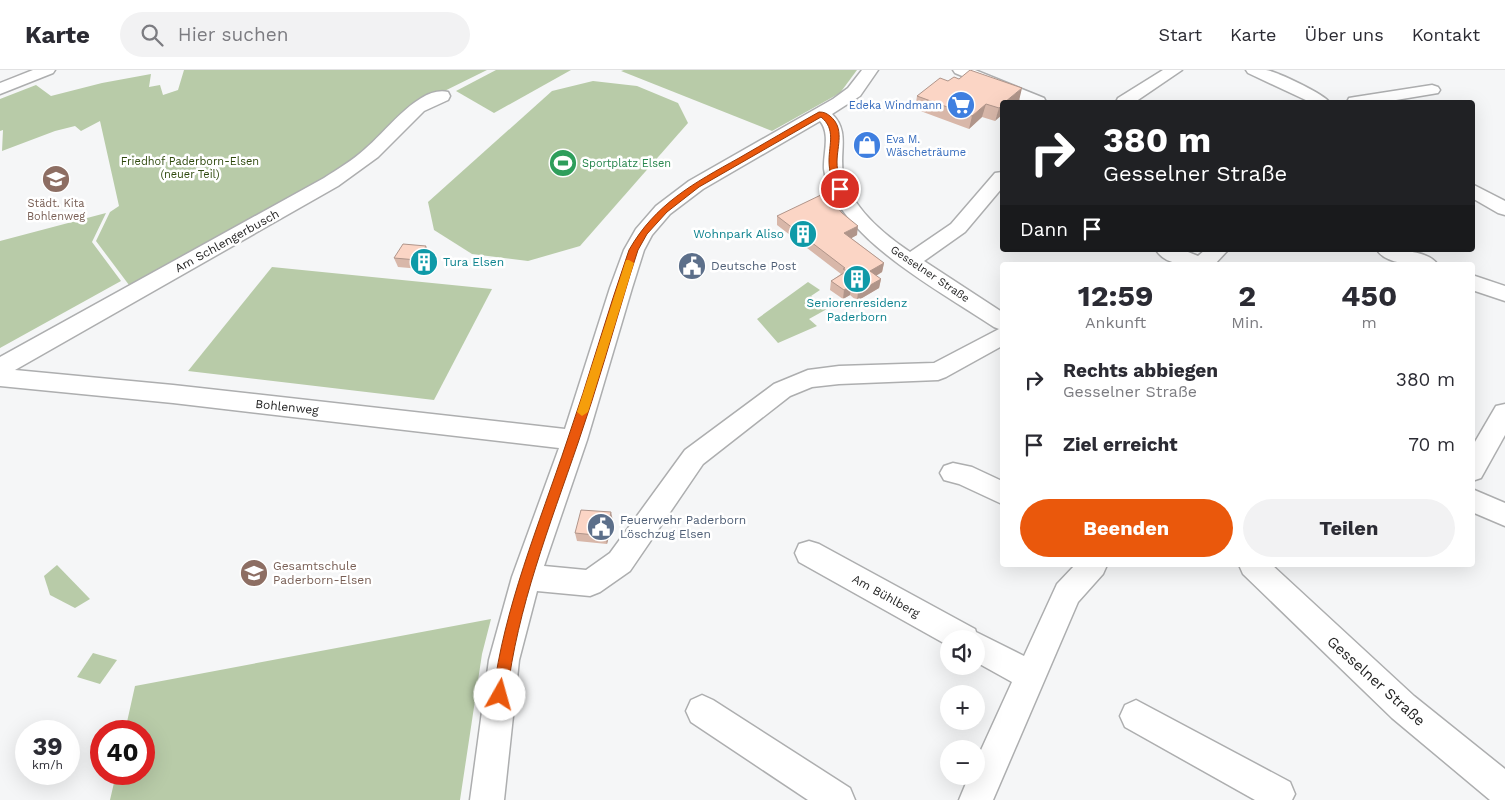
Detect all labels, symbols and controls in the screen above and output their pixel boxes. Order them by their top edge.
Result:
search box [120,12,470,57]
text: Karte [25,21,90,49]
icon: search [138,21,166,49]
text: Hier suchen [178,23,288,46]
text: Start [1158,24,1202,45]
text: Karte [1230,24,1277,45]
text: Über uns [1305,24,1384,45]
text: Kontakt [1412,24,1480,45]
supermarket icon: Edeka Windmann [946,90,976,120]
place label: Edeka Windmann [849,99,942,112]
text: 380 m [1103,119,1211,161]
icon: right [1020,120,1085,185]
shop icon: Eva M. Wäscheträume [852,130,882,160]
place label: Eva M. Wäscheträume [886,133,966,159]
sports icon: Sportplatz Elsen [548,148,578,178]
park label: Friedhof Paderborn-Elsen (neuer Teil) [121,155,259,181]
place label: Sportplatz Elsen [582,157,671,170]
text: Gesselner Straße [1103,161,1287,186]
school or university icon: Städt. Kita Bohlenweg [41,164,71,194]
pin [819,168,861,210]
icon: arrive [826,175,854,203]
place label: Städt. Kita Bohlenweg [27,197,85,223]
street label: Am Schlengerbusch [172,207,282,275]
icon: arrive [1078,215,1106,243]
text: Dann [1020,218,1068,241]
building icon: Wohnpark Aliso [788,219,818,249]
place label: Wohnpark Aliso [693,227,784,241]
street label: Gesselner Straße [888,243,972,305]
building icon: Tura Elsen [409,247,439,277]
public building icon: Deutsche Post [677,251,707,281]
place label: Tura Elsen [443,255,504,269]
place label: Deutsche Post [711,259,796,273]
building icon: Seniorenresidenz Paderborn [842,264,872,294]
text: 12:59 [1078,278,1154,313]
text: 2 [1238,278,1256,313]
text: 450 [1341,278,1397,313]
place label: Seniorenresidenz Paderborn [807,296,907,324]
text: Ankunft [1085,313,1146,332]
text: Min. [1231,313,1263,332]
text: m [1362,313,1377,332]
text: Rechts abbiegen [1063,359,1218,382]
icon: right [1020,366,1048,394]
text: 380 m [1396,368,1455,391]
text: Gesselner Straße [1063,382,1197,401]
street label: Bohlenweg [255,397,320,417]
icon: arrive [1020,431,1048,459]
text: Ziel erreicht [1063,433,1178,456]
text: 70 m [1408,433,1455,456]
button: Beenden [1020,499,1233,557]
button: Teilen [1243,499,1455,557]
public building icon: Feuerwehr Paderborn Löschzug Elsen [586,512,616,542]
place label: Feuerwehr Paderborn Löschzug Elsen [620,513,746,541]
school or university icon: Gesamtschule Paderborn-Elsen [239,558,269,588]
place label: Gesamtschule Paderborn-Elsen [273,559,372,587]
street label: Am Bühlberg [850,572,923,621]
map controls [940,630,985,785]
button: sound [940,630,985,675]
street label: Gesselner Straße [1323,632,1429,730]
position arrow [473,668,525,720]
button: + [940,685,985,730]
speed limit sign: 40 [90,720,155,785]
text: 39 [32,732,63,761]
button: − [940,740,985,785]
text: km/h [32,758,63,772]

